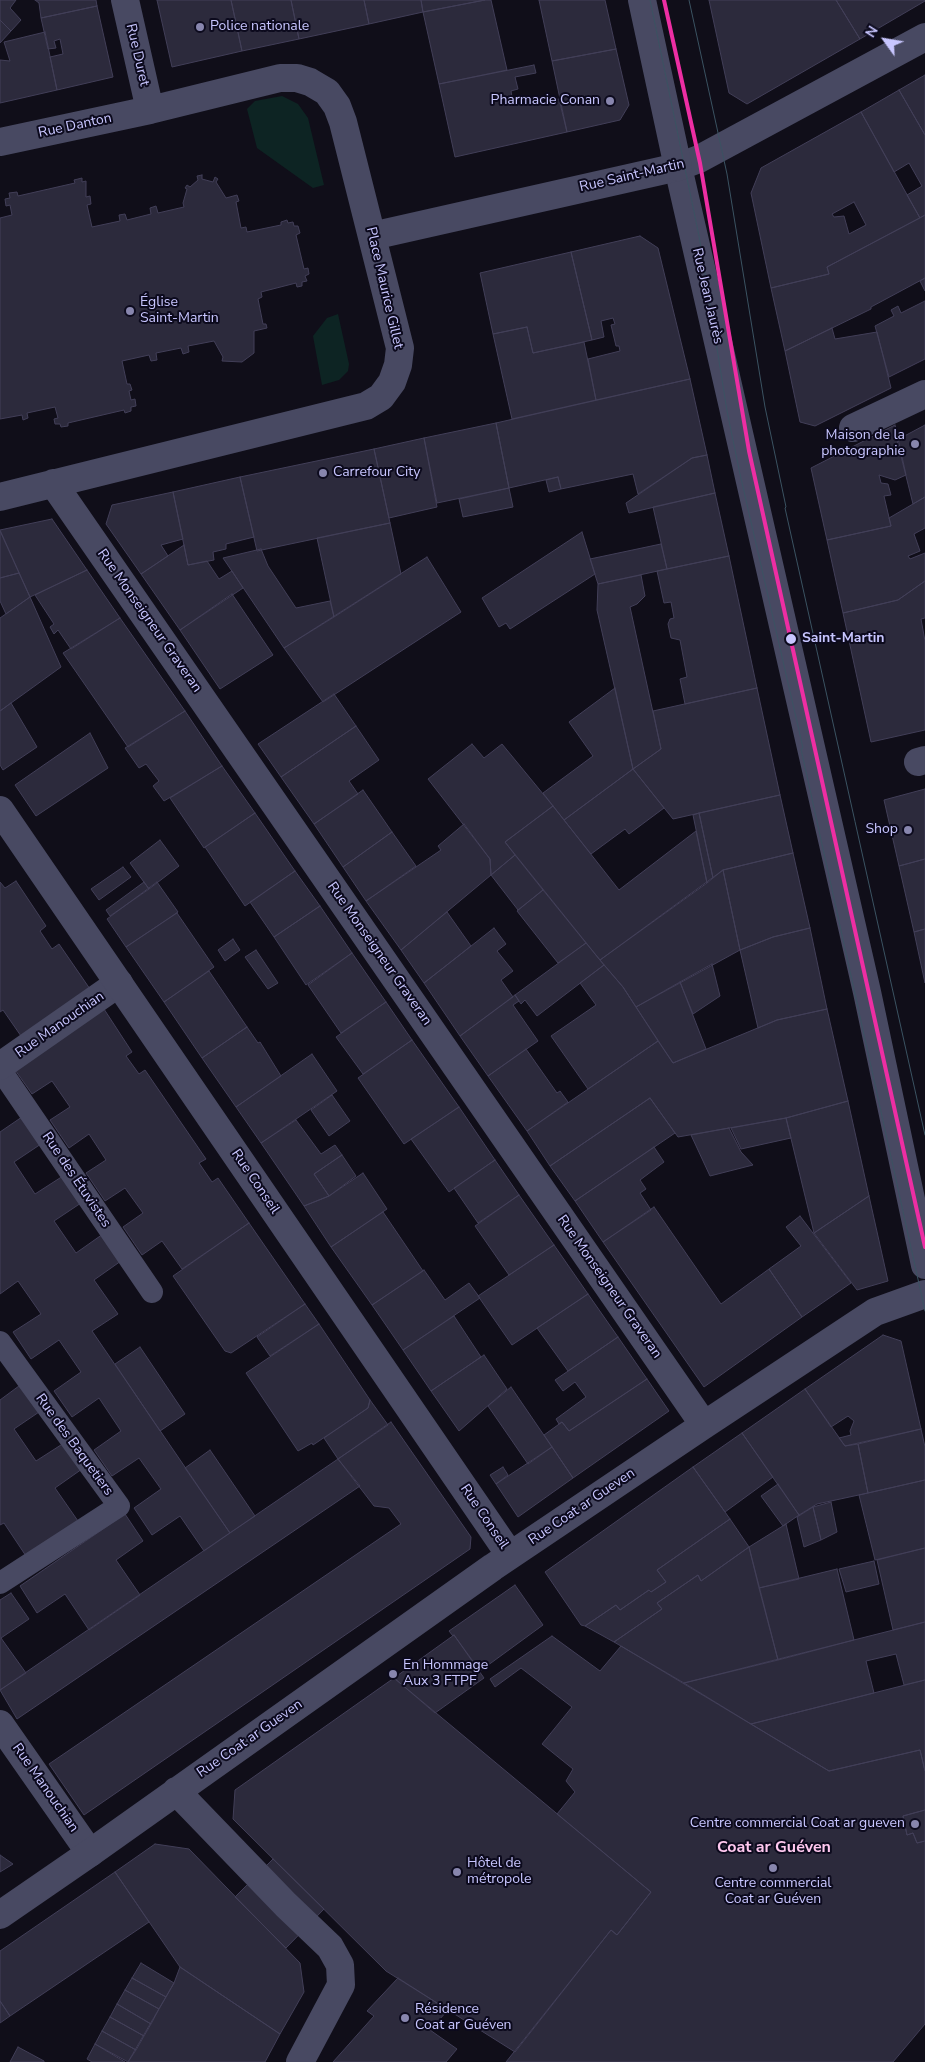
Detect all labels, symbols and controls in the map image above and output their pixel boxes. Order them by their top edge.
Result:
north arrow [860,15,910,65]
place label: Police nationale [210,19,309,35]
marker: Police nationale [194,21,206,33]
street label: Rue Duret [122,22,152,88]
text: N [861,22,883,41]
place label: Pharmacie Conan [491,93,600,109]
marker: Pharmacie Conan [604,95,616,107]
street label: Rue Danton [37,110,113,142]
street label: Rue Saint-Martin [578,156,686,196]
street label: Place Maurice Gillet [362,225,406,351]
street label: Rue Jean Jaurès [688,246,726,346]
place label: Église Saint-Martin [140,295,219,328]
marker: Église Saint-Martin [124,305,136,317]
place label: Maison de la photographie [821,428,905,461]
marker: Maison de la photographie [909,438,921,450]
place label: Carrefour City [333,465,421,481]
marker: Carrefour City [317,467,329,479]
street label: Rue Monseigneur Graveran [93,546,205,696]
place label: Saint-Martin [802,631,884,647]
marker: Saint-Martin [784,632,798,646]
place label: Shop [865,822,898,838]
marker: Shop [902,824,914,836]
street label: Rue Monseigneur Graveran [323,879,435,1029]
street label: Rue Manouchian [12,988,108,1062]
street label: Rue des Étuvistes [38,1129,114,1231]
street label: Rue Conseil [227,1146,283,1218]
street label: Rue Monseigneur Graveran [553,1212,665,1362]
street label: Rue des Baquetiers [31,1391,117,1499]
street label: Rue Coat ar Gueven [526,1465,638,1549]
street label: Rue Conseil [456,1481,512,1553]
place label: En Hommage Aux 3 FTPF [403,1658,488,1690]
marker: En Hommage Aux 3 FTPF [387,1668,399,1680]
street label: Rue Coat ar Gueven [194,1696,306,1782]
street label: Rue Manouchian [8,1740,82,1836]
place label: Centre commercial Coat ar gueven [690,1816,905,1832]
marker: Centre commercial Coat ar gueven [909,1818,921,1830]
district label: Coat ar Guéven [717,1838,831,1858]
place label: Hôtel de métropole [467,1856,532,1888]
marker: Centre commercial Coat ar Guéven [767,1862,779,1874]
marker: Hôtel de métropole [451,1866,463,1878]
place label: Centre commercial Coat ar Guéven [715,1876,831,1908]
place label: Résidence Coat ar Guéven [415,2002,512,2034]
marker: Résidence Coat ar Guéven [399,2012,411,2024]

